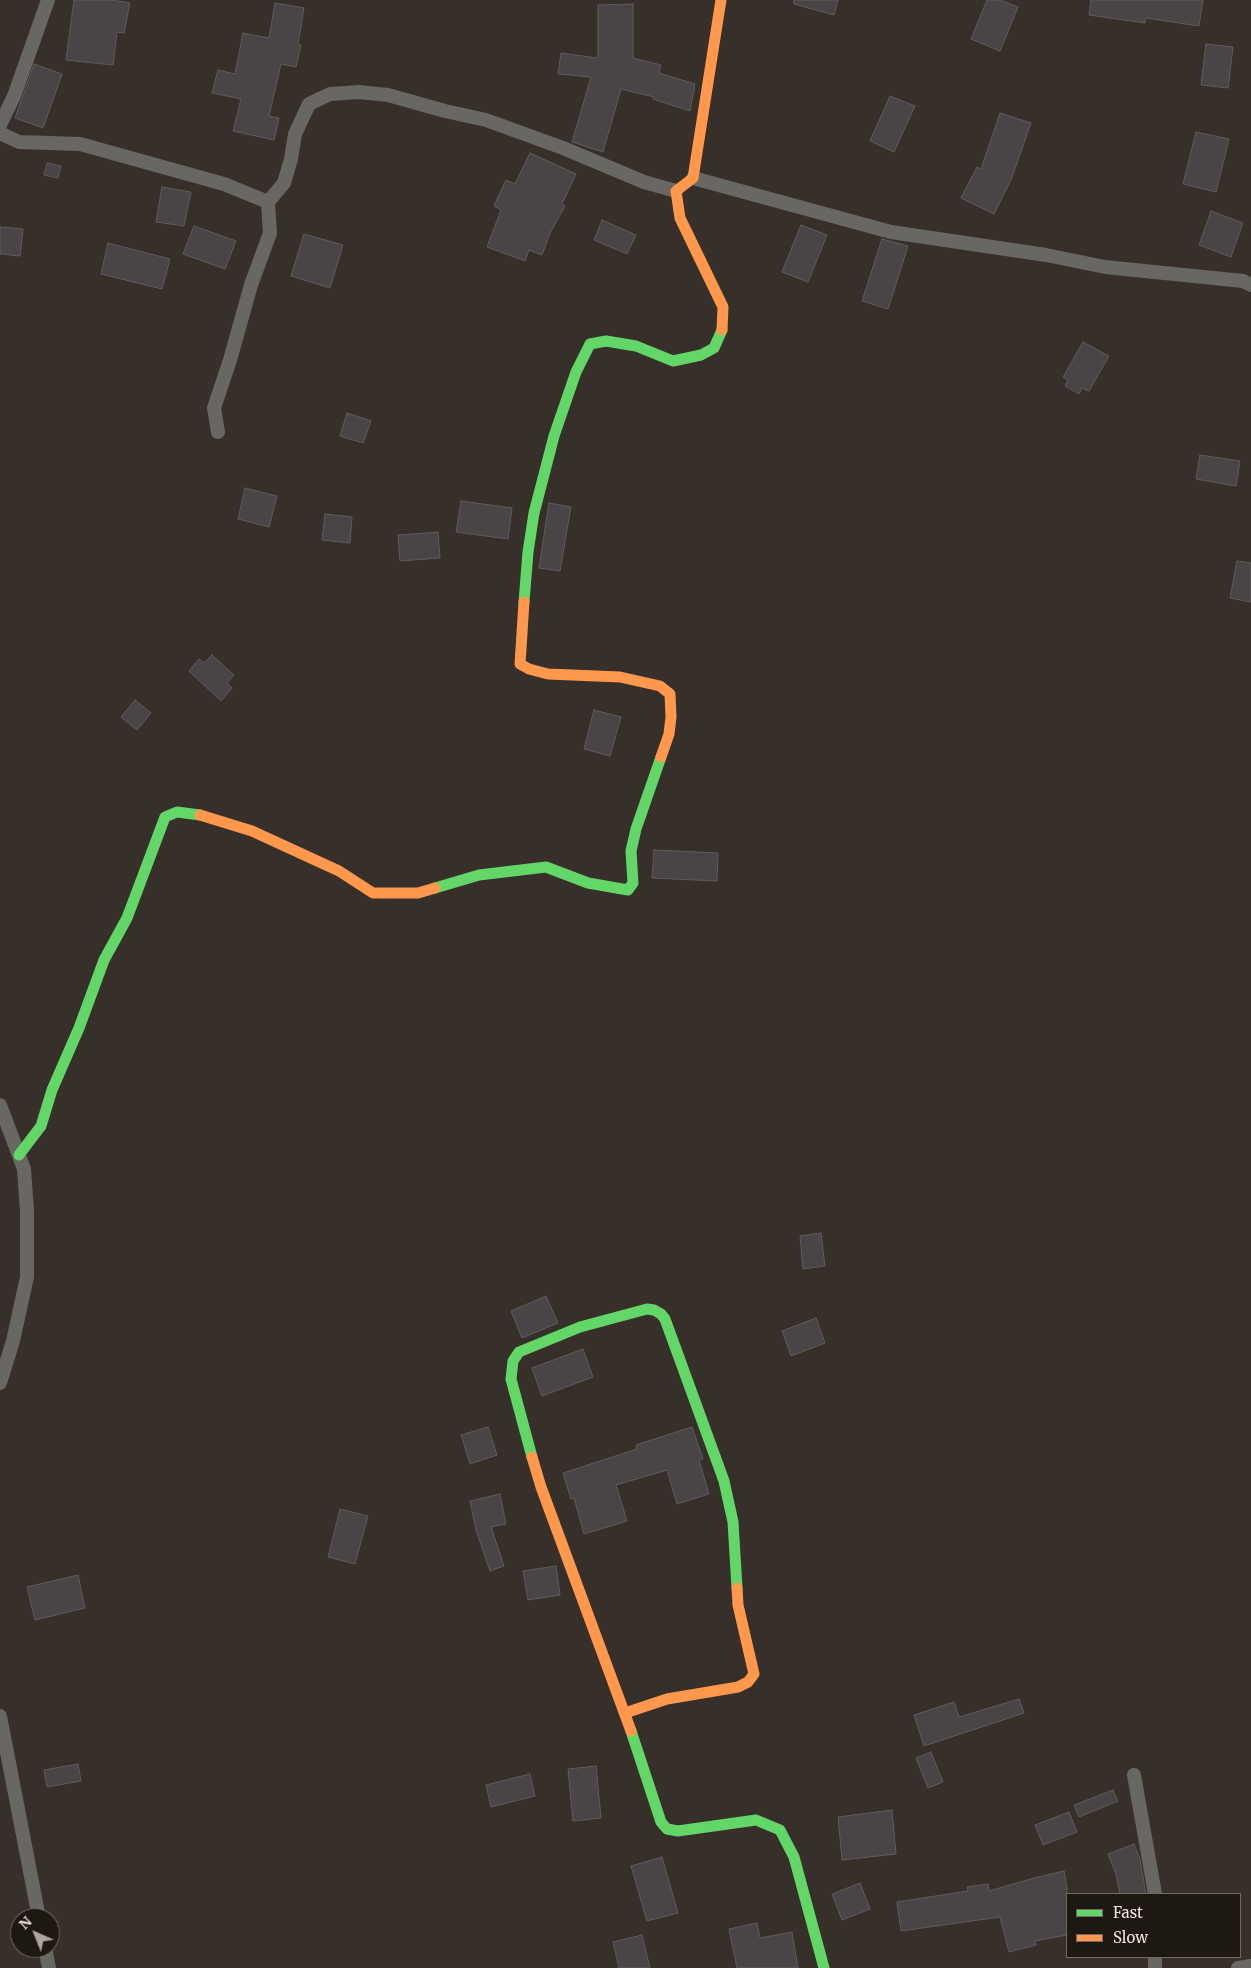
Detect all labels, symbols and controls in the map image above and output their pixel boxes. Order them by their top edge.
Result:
legend [1066,1893,1241,1958]
text: Fast [1113,1903,1143,1922]
north arrow [10,1908,60,1958]
text: N [15,1913,36,1933]
text: Slow [1113,1928,1148,1947]

